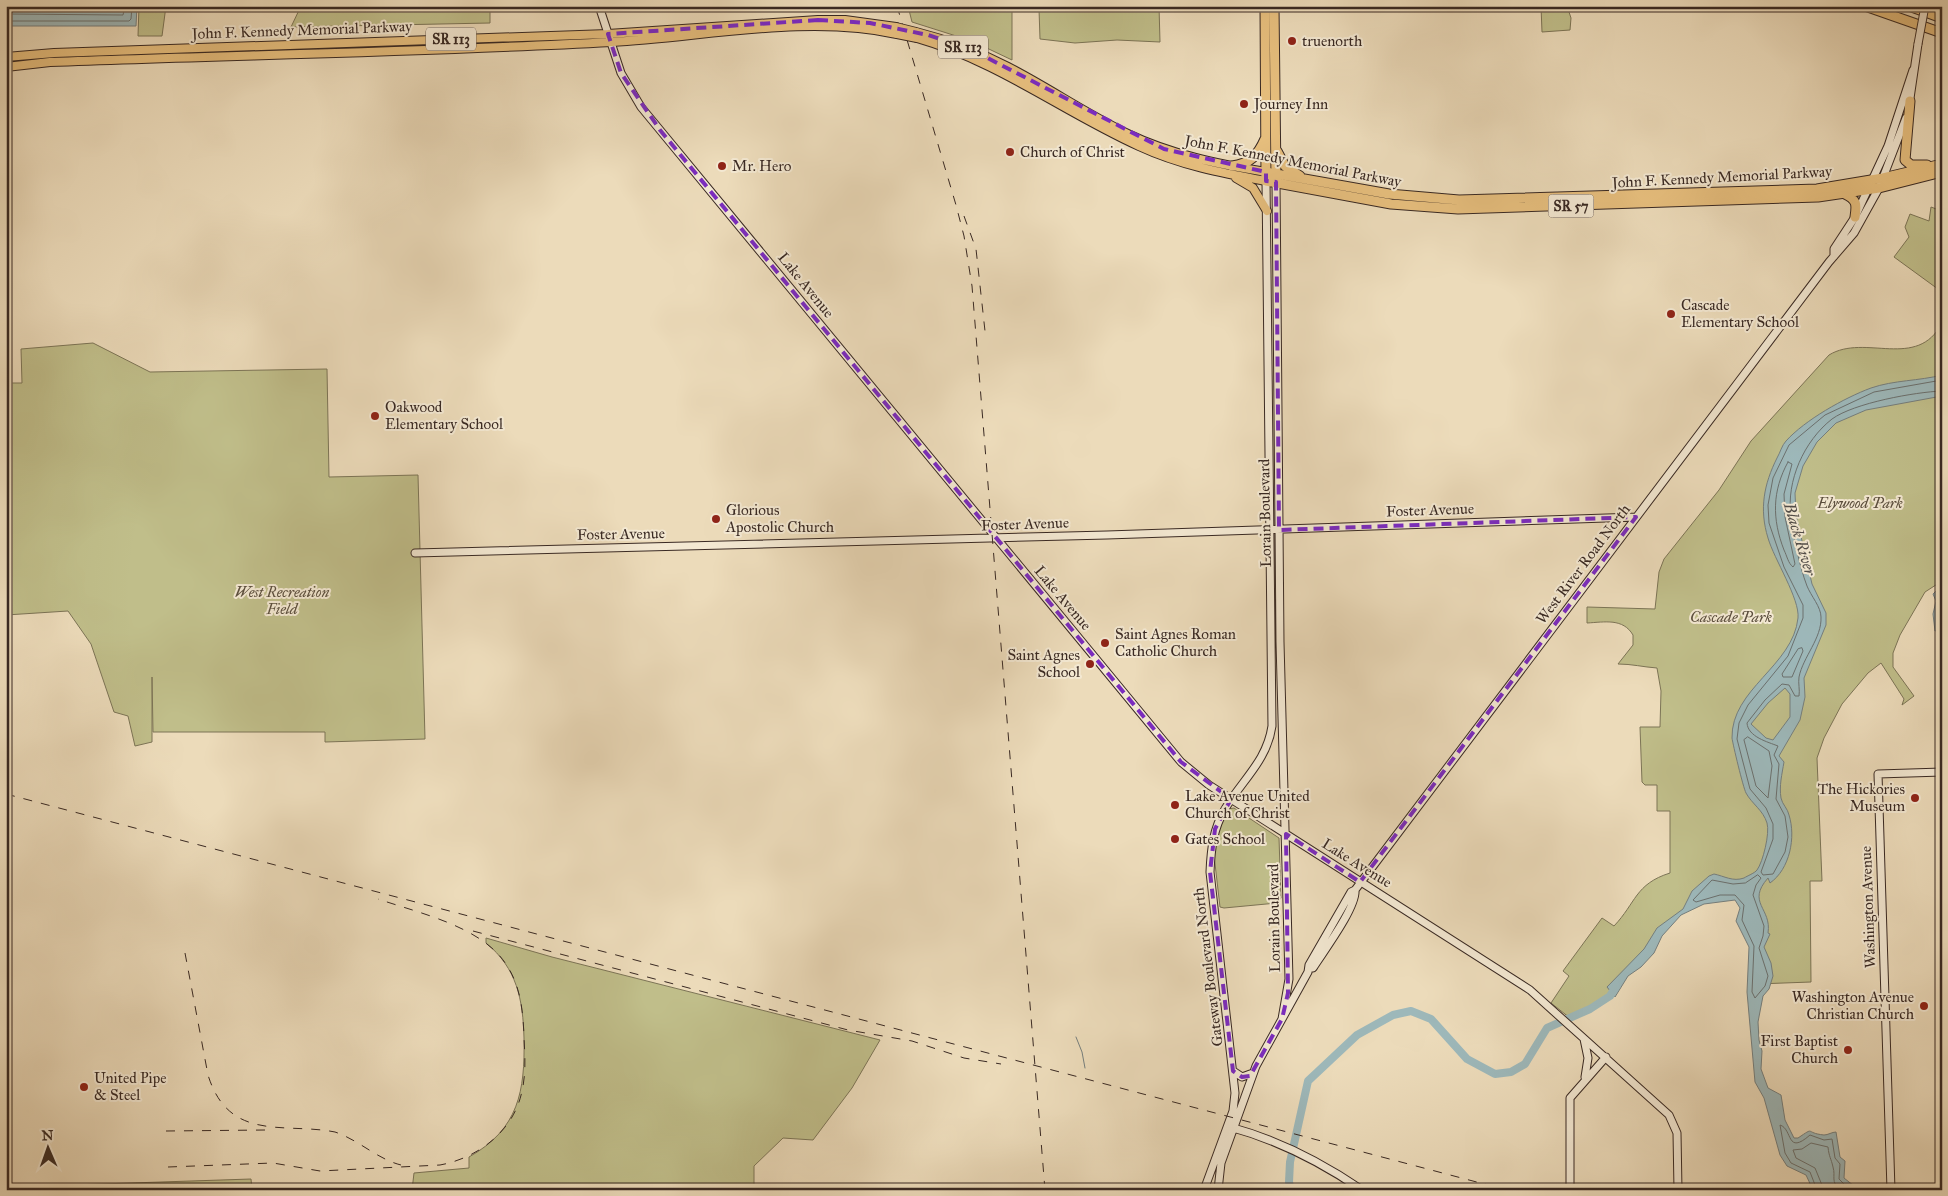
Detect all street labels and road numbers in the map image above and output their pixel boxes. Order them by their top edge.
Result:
street label: John F. Kennedy Memorial Parkway [190,17,413,44]
road number: SR 113 [426,28,476,50]
road number: SR 113 [938,36,988,58]
street label: John F. Kennedy Memorial Parkway [1181,131,1404,192]
street label: John F. Kennedy Memorial Parkway [1610,162,1833,193]
road number: SR 57 [1548,195,1594,218]
street label: Lake Avenue [774,249,838,321]
street label: Lorain Boulevard [1255,458,1275,567]
street label: Foster Avenue [1386,499,1474,521]
street label: West River Road North [1532,500,1634,627]
street label: Foster Avenue [981,513,1069,535]
street label: Foster Avenue [577,524,665,544]
street label: Lake Avenue [1031,562,1095,634]
street label: Lake Avenue [1319,834,1395,892]
street label: Washington Avenue [1857,846,1879,968]
street label: Lorain Boulevard [1264,863,1284,972]
street label: Gateway Boulevard North [1189,886,1227,1047]

